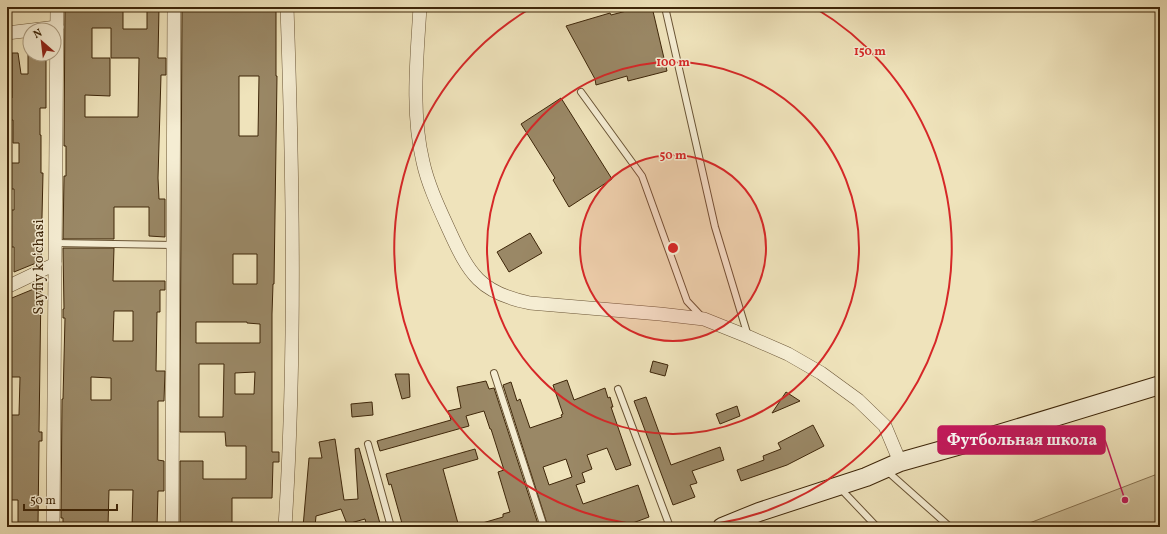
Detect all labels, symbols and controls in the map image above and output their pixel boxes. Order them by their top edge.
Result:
north arrow [22,22,62,62]
text: N [31,26,45,43]
text: 150 m [854,44,886,60]
text: 100 m [656,55,690,71]
text: 50 m [659,148,687,164]
street label: Sayfiy koʻchasi [29,219,50,315]
centre of rings [666,241,680,255]
callout: Футбольная школа [938,426,1105,454]
text: Футбольная школа [947,430,1097,452]
scale bar [24,486,117,512]
text: 50 m [30,493,56,509]

